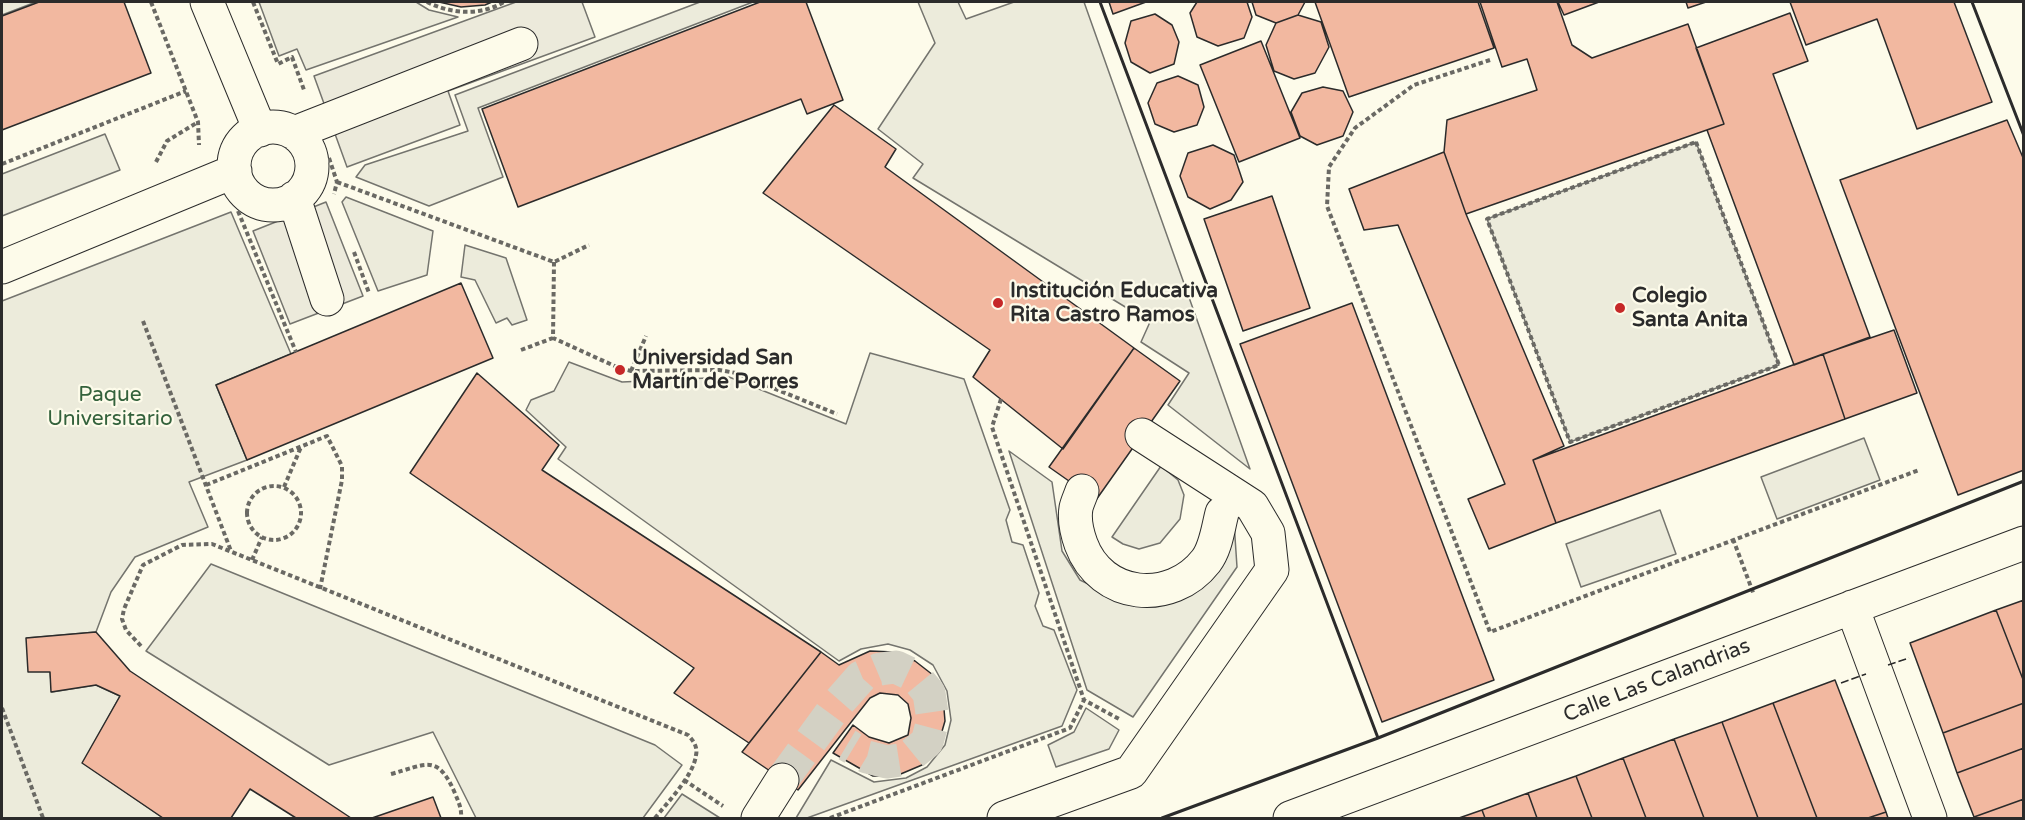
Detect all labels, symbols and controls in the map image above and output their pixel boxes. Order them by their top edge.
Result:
place label: Institución Educativa Rita Castro Ramos [1010,278,1218,328]
place label: Colegio Santa Anita [1632,283,1748,333]
marker: Institución Educativa Rita Castro Ramos [991,296,1005,310]
marker: Colegio Santa Anita [1613,301,1627,315]
place label: Universidad San Martín de Porres [632,345,799,395]
marker: Universidad San Martín de Porres [613,363,627,377]
park label: Paque Universitario [47,382,173,432]
street label: Calle Las Calandrias [1560,634,1754,728]

